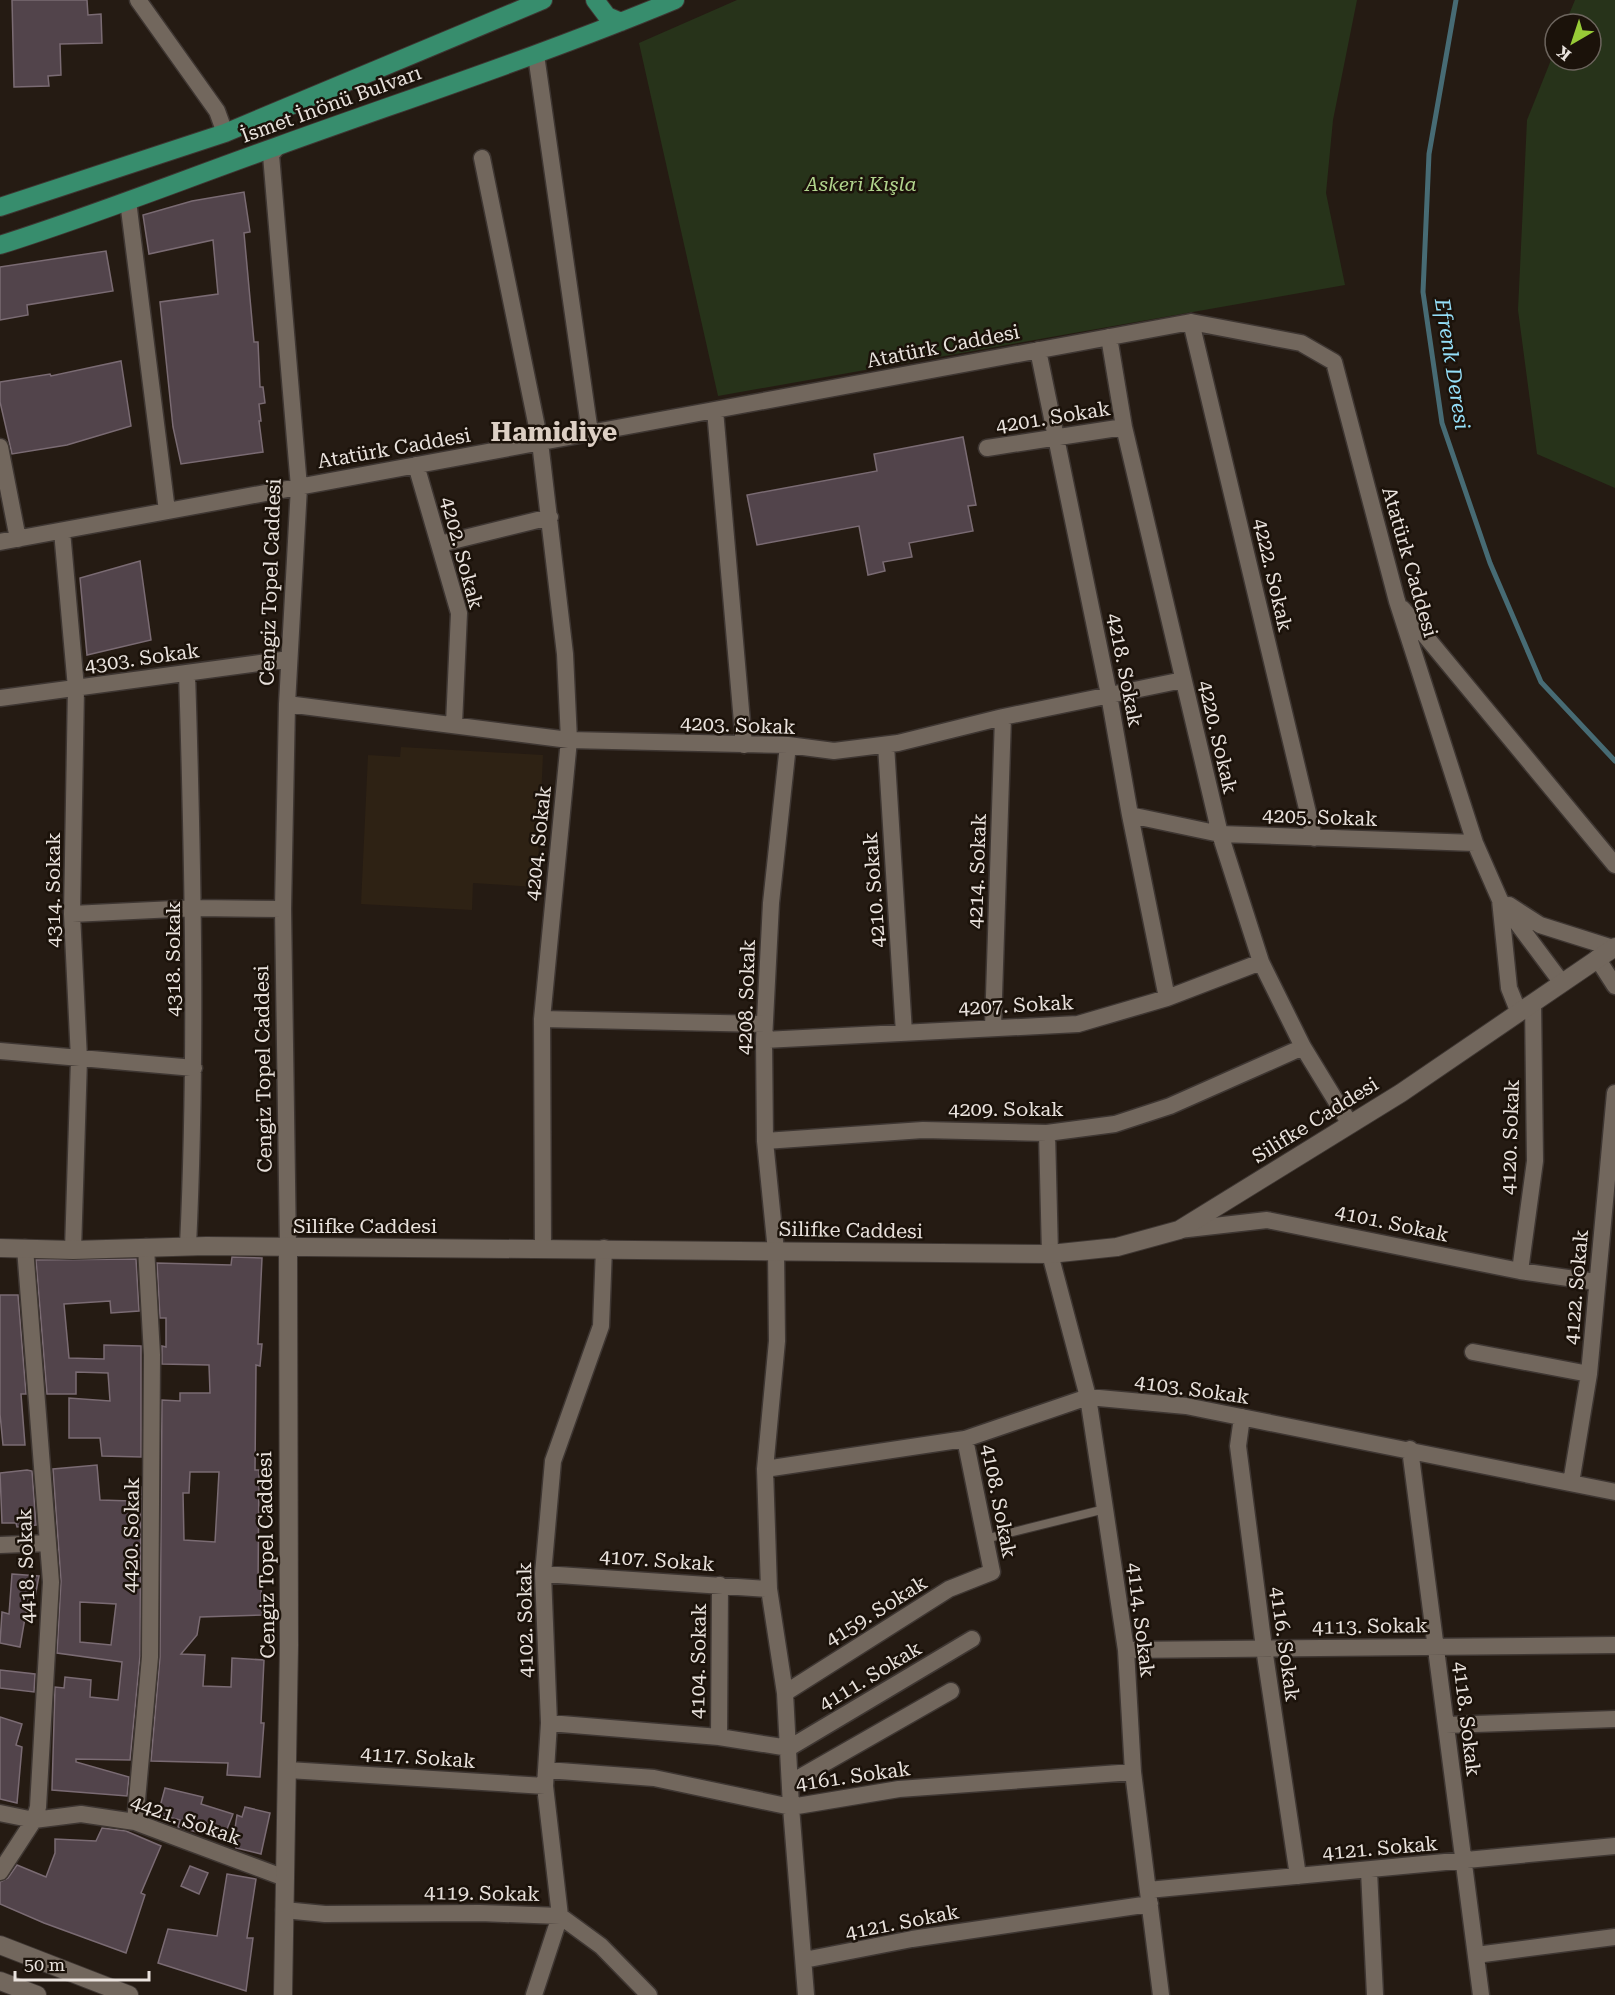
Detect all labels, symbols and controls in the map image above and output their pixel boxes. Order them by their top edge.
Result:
north arrow [1543,12,1603,72]
text: K [1553,42,1575,65]
street label: İsmet İnönü Bulvarı [238,60,424,148]
park label: Askeri Kışla [804,172,917,196]
water label: Efrenk Deresi [1430,296,1474,431]
street label: Atatürk Caddesi [865,319,1021,373]
street label: 4201. Sokak [994,396,1112,438]
district label: Hamidiye [491,417,617,447]
street label: Atatürk Caddesi [316,423,472,473]
street label: Cengiz Topel Caddesi [254,478,286,686]
street label: Atatürk Caddesi [1377,484,1443,640]
street label: 4202. Sokak [435,494,489,612]
street label: 4222. Sokak [1248,516,1298,634]
street label: 4218. Sokak [1102,611,1148,729]
street label: 4303. Sokak [83,638,201,678]
street label: 4220. Sokak [1193,678,1243,796]
street label: 4203. Sokak [680,711,796,739]
street label: 4204. Sokak [520,784,556,902]
street label: 4205. Sokak [1262,803,1378,831]
street label: 4214. Sokak [963,813,991,929]
street label: 4210. Sokak [858,831,890,948]
street label: 4314. Sokak [41,832,65,948]
street label: 4318. Sokak [161,901,185,1017]
street label: 4208. Sokak [732,939,760,1055]
street label: Cengiz Topel Caddesi [249,965,277,1173]
street label: 4207. Sokak [958,990,1075,1020]
street label: Silifke Caddesi [1248,1072,1382,1168]
street label: 4120. Sokak [1496,1079,1524,1195]
street label: 4209. Sokak [948,1097,1064,1121]
street label: 4101. Sokak [1333,1199,1451,1247]
street label: Silifke Caddesi [293,1214,437,1238]
street label: Silifke Caddesi [779,1217,923,1243]
street label: 4122. Sokak [1559,1228,1593,1346]
street label: 4103. Sokak [1133,1369,1251,1409]
street label: 4108. Sokak [976,1442,1022,1560]
street label: Cengiz Topel Caddesi [252,1451,280,1659]
street label: 4420. Sokak [118,1477,144,1593]
street label: 4418. Sokak [12,1508,40,1624]
street label: 4107. Sokak [599,1544,716,1576]
street label: 4114. Sokak [1122,1561,1160,1679]
street label: 4102. Sokak [512,1562,538,1678]
street label: 4159. Sokak [821,1570,932,1652]
street label: 4116. Sokak [1265,1585,1305,1703]
street label: 4104. Sokak [685,1603,711,1719]
street label: 4113. Sokak [1312,1613,1428,1639]
street label: 4111. Sokak [814,1636,926,1716]
street label: 4118. Sokak [1448,1660,1486,1778]
street label: 4117. Sokak [360,1741,477,1773]
street label: 4161. Sokak [794,1756,912,1796]
street label: 4421. Sokak [127,1790,245,1850]
street label: 4121. Sokak [1321,1831,1439,1865]
street label: 4119. Sokak [424,1880,540,1906]
street label: 4121. Sokak [843,1899,961,1945]
scale bar [15,1944,148,1982]
text: 50 m [24,1954,65,1975]

